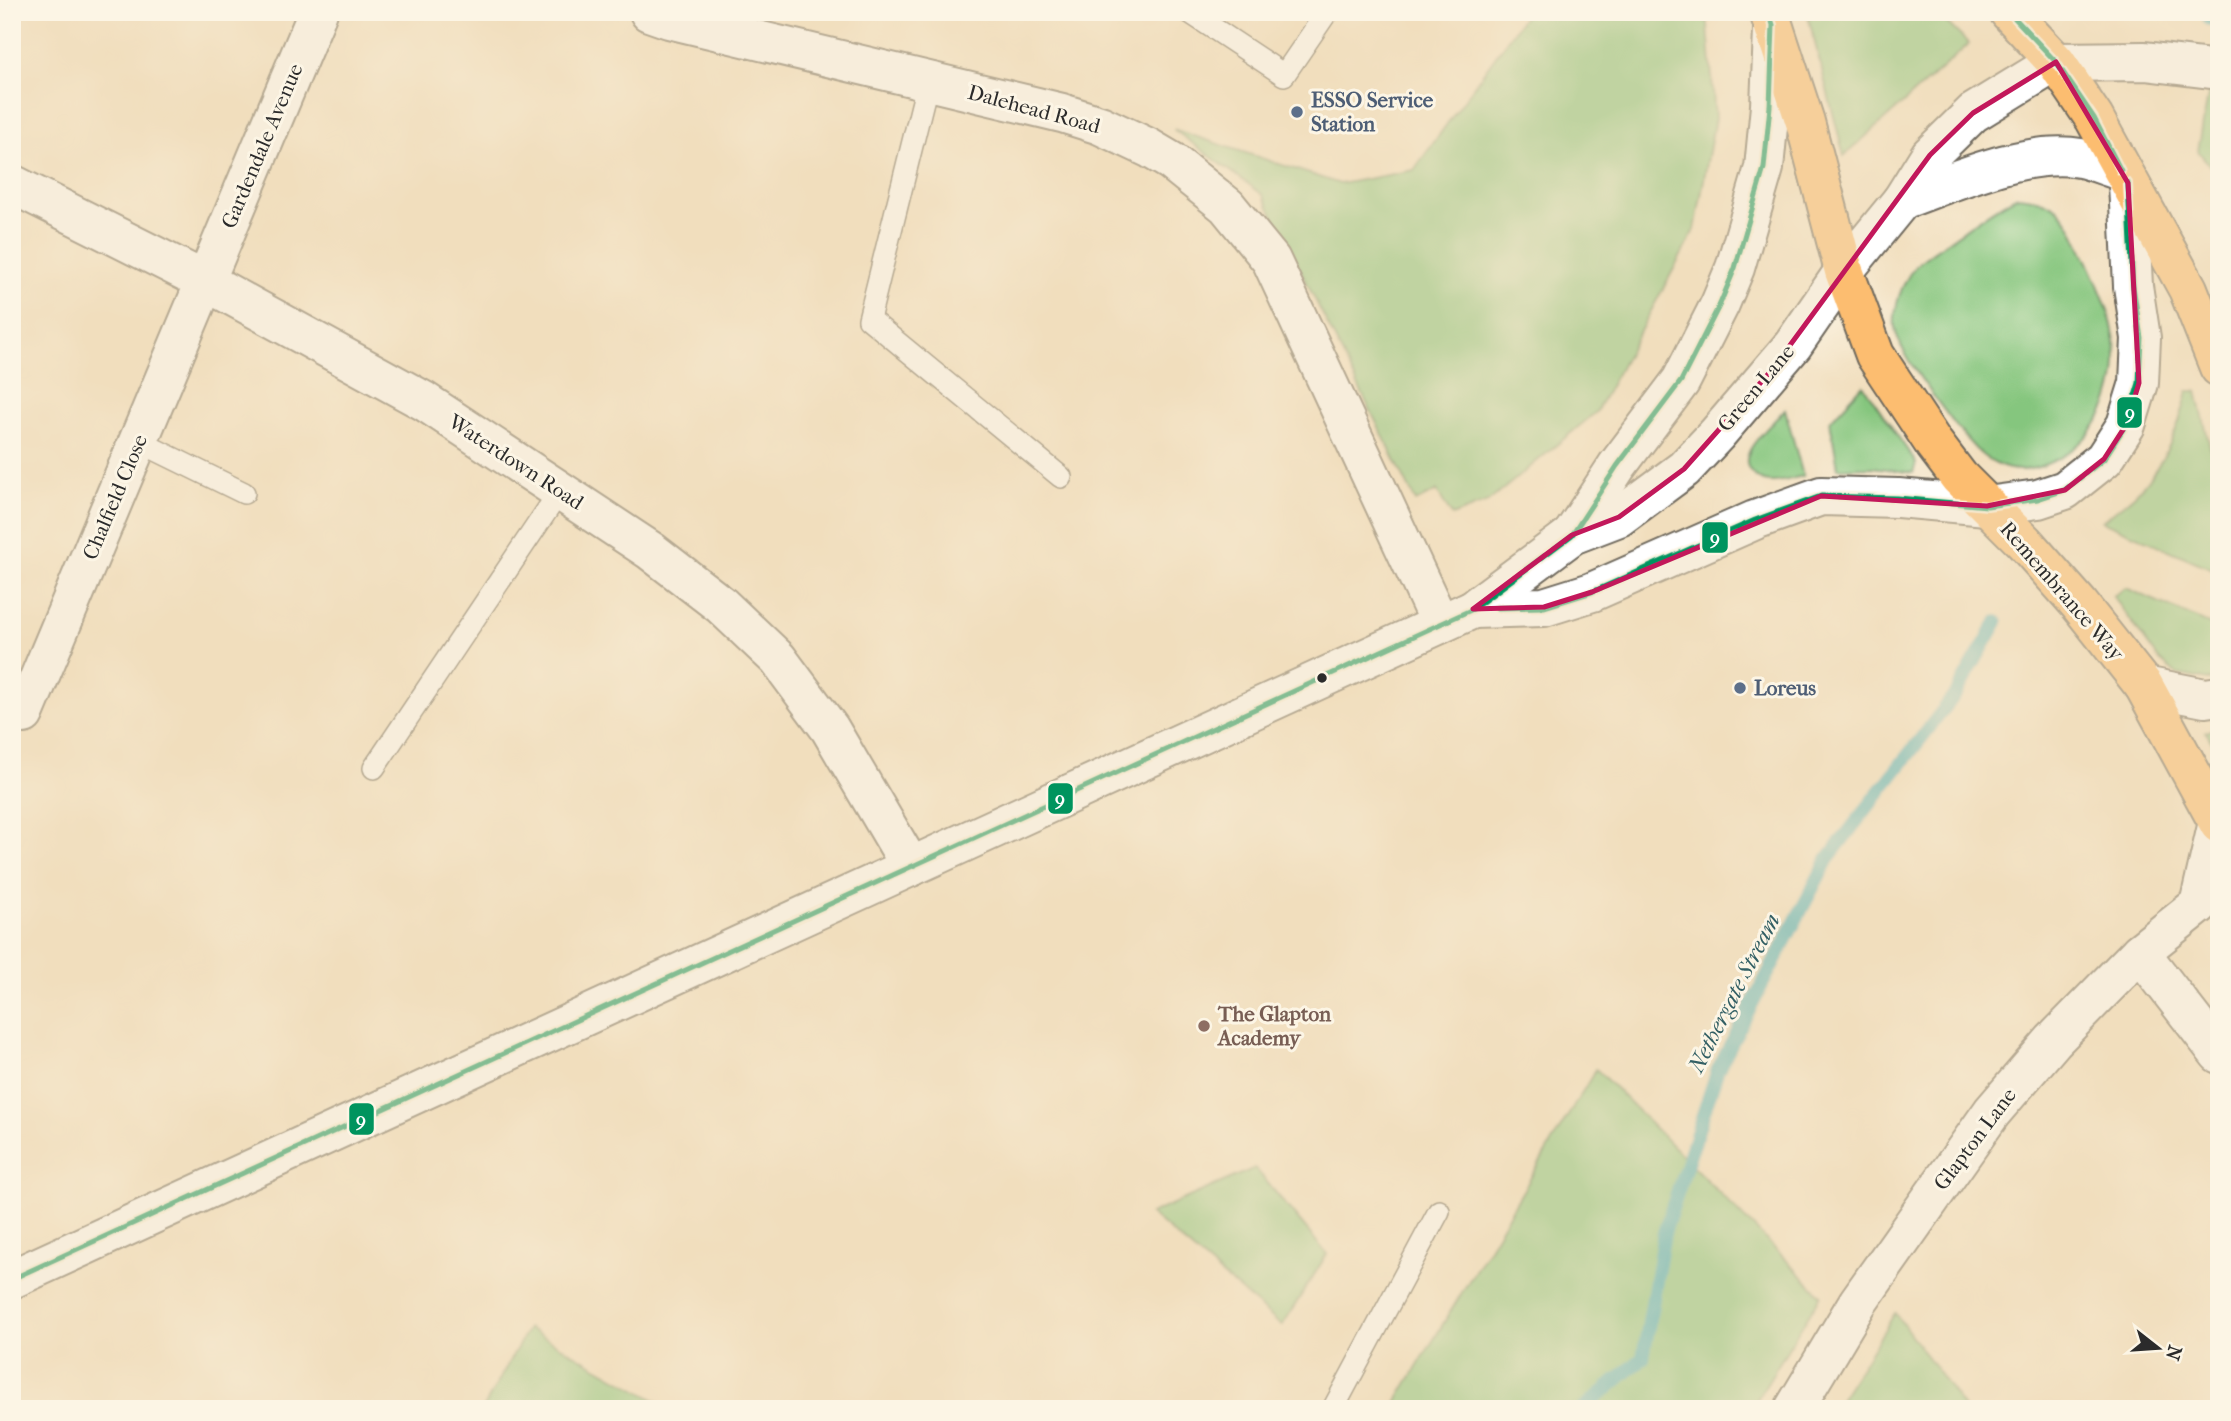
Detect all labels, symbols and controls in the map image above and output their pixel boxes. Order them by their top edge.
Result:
street label: Gardendale Avenue [216,60,308,232]
street label: Dalehead Road [965,80,1103,138]
place label: ESSO Service Station [1311,88,1434,136]
marker: ESSO Service Station [1289,104,1305,120]
street label: Green Lane [1713,340,1799,436]
line badge: 9 [2116,396,2143,429]
text: 9 [2124,402,2135,424]
street label: Waterdown Road [443,409,589,515]
street label: Chalfield Close [78,431,152,563]
street label: Remembrance Way [1995,517,2129,666]
line badge: 9 [1701,521,1729,554]
text: 9 [1709,527,1720,549]
unlabelled marker [1315,671,1329,685]
place label: Loreus [1754,676,1816,700]
marker: Loreus [1732,680,1748,696]
line badge: 9 [1047,782,1074,815]
text: 9 [1054,788,1065,810]
water label: Nethergate Stream [1682,909,1786,1078]
place label: The Glapton Academy [1216,1002,1332,1050]
marker: The Glapton Academy [1196,1018,1212,1034]
street label: Glapton Lane [1929,1083,2021,1195]
line badge: 9 [348,1102,375,1136]
text: 9 [355,1109,366,1131]
north arrow [2122,1312,2192,1382]
text: N [2161,1343,2186,1363]

